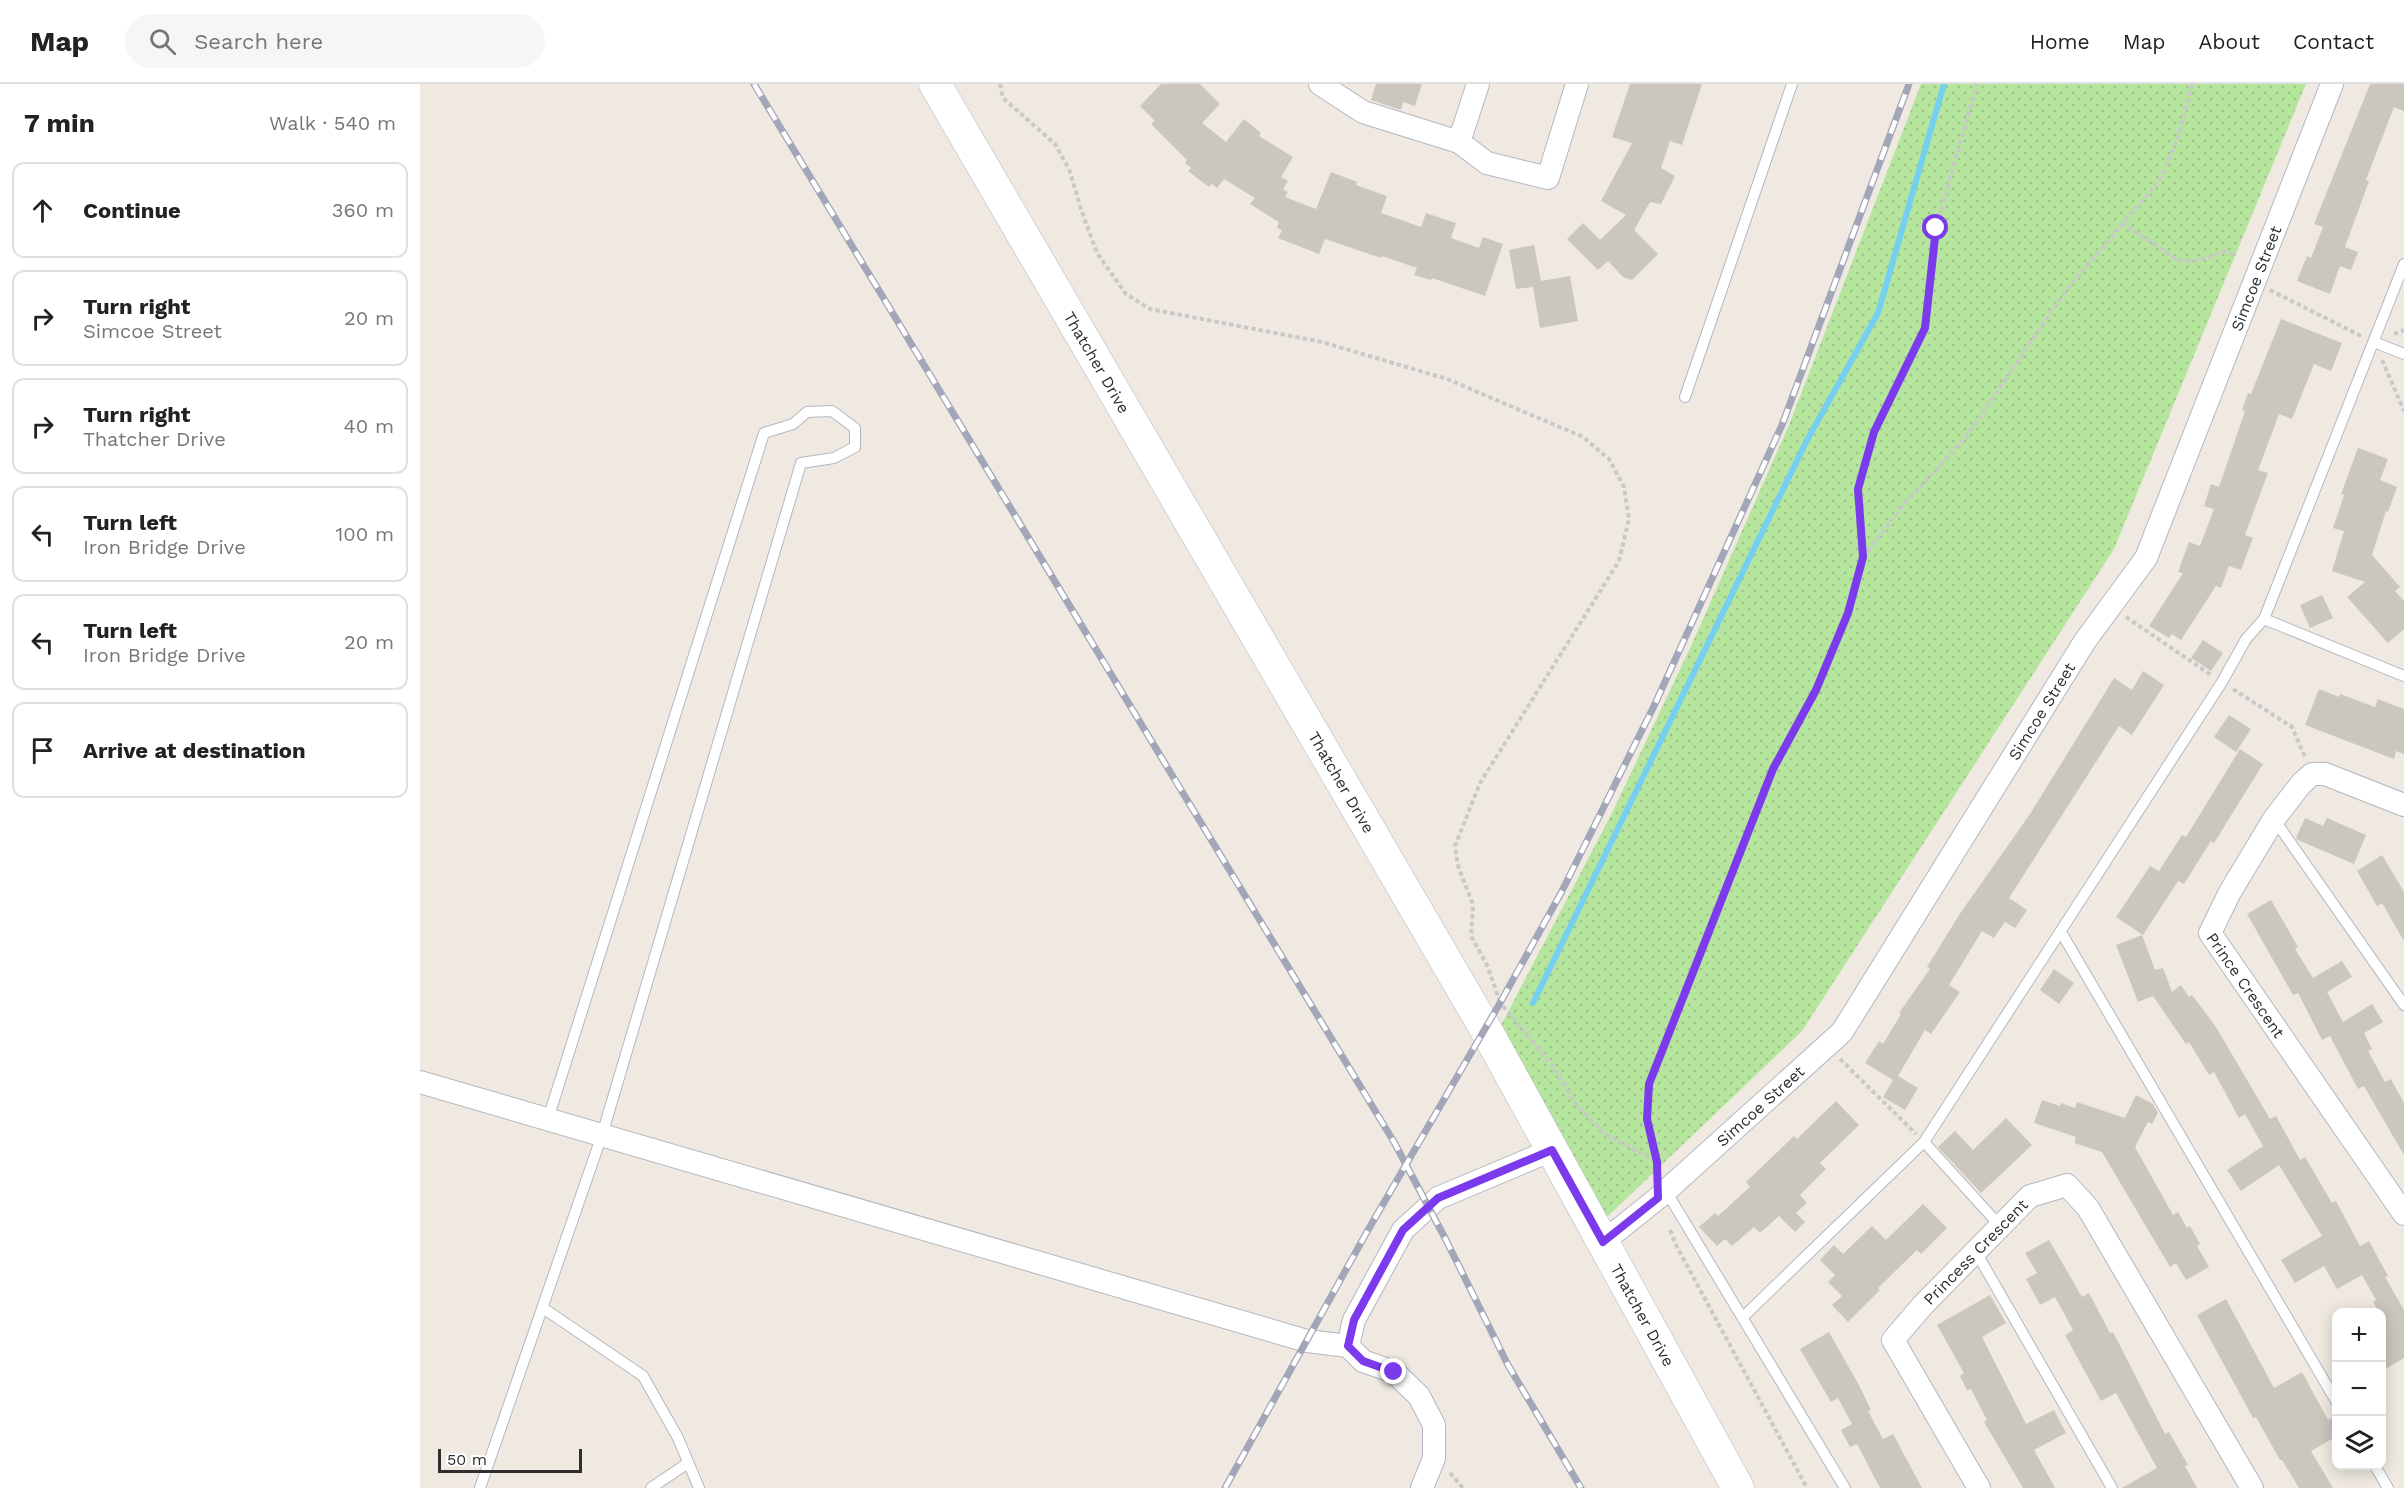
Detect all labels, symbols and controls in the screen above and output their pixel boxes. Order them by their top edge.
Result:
search box [125,14,545,68]
text: Map [30,25,89,58]
icon: search [146,25,179,58]
text: Search here [194,29,323,54]
text: Home [2030,29,2090,54]
text: Map [2123,29,2166,54]
text: About [2199,29,2260,54]
text: Contact [2293,29,2374,54]
text: 7 min [24,108,95,138]
text: Walk · 540 m [269,111,396,135]
icon: ahead [26,194,59,227]
text: Continue [83,198,181,223]
text: 360 m [332,198,394,222]
route start [1922,214,1948,240]
street label: Simcoe Street [2227,223,2285,334]
text: Turn right [83,294,190,319]
icon: right [26,302,59,335]
text: 20 m [344,306,394,330]
street label: Thatcher Drive [1060,308,1134,416]
text: Simcoe Street [83,319,222,343]
text: Turn right [83,402,190,427]
icon: right [26,410,59,443]
text: 40 m [343,414,394,438]
text: Thatcher Drive [83,427,226,451]
text: Turn left [83,510,177,535]
icon: left [26,518,59,551]
text: 100 m [335,522,394,546]
text: Iron Bridge Drive [83,535,246,559]
text: Turn left [83,618,177,643]
icon: left [26,626,59,659]
text: 20 m [344,630,394,654]
text: Iron Bridge Drive [83,643,246,667]
street label: Simcoe Street [2004,659,2079,763]
street label: Thatcher Drive [1305,728,1379,836]
icon: arrive [26,734,59,767]
text: Arrive at destination [83,738,306,763]
street label: Prince Crescent [2203,929,2289,1042]
street label: Simcoe Street [1712,1061,1808,1150]
street label: Princess Crescent [1919,1195,2032,1309]
street label: Thatcher Drive [1607,1260,1679,1370]
map controls [2332,1308,2386,1470]
button: + [2332,1308,2386,1362]
route end [1380,1358,1406,1384]
button: − [2332,1362,2386,1416]
button: layers [2332,1416,2386,1470]
scale bar [438,1446,582,1474]
text: 50 m [447,1450,487,1469]

